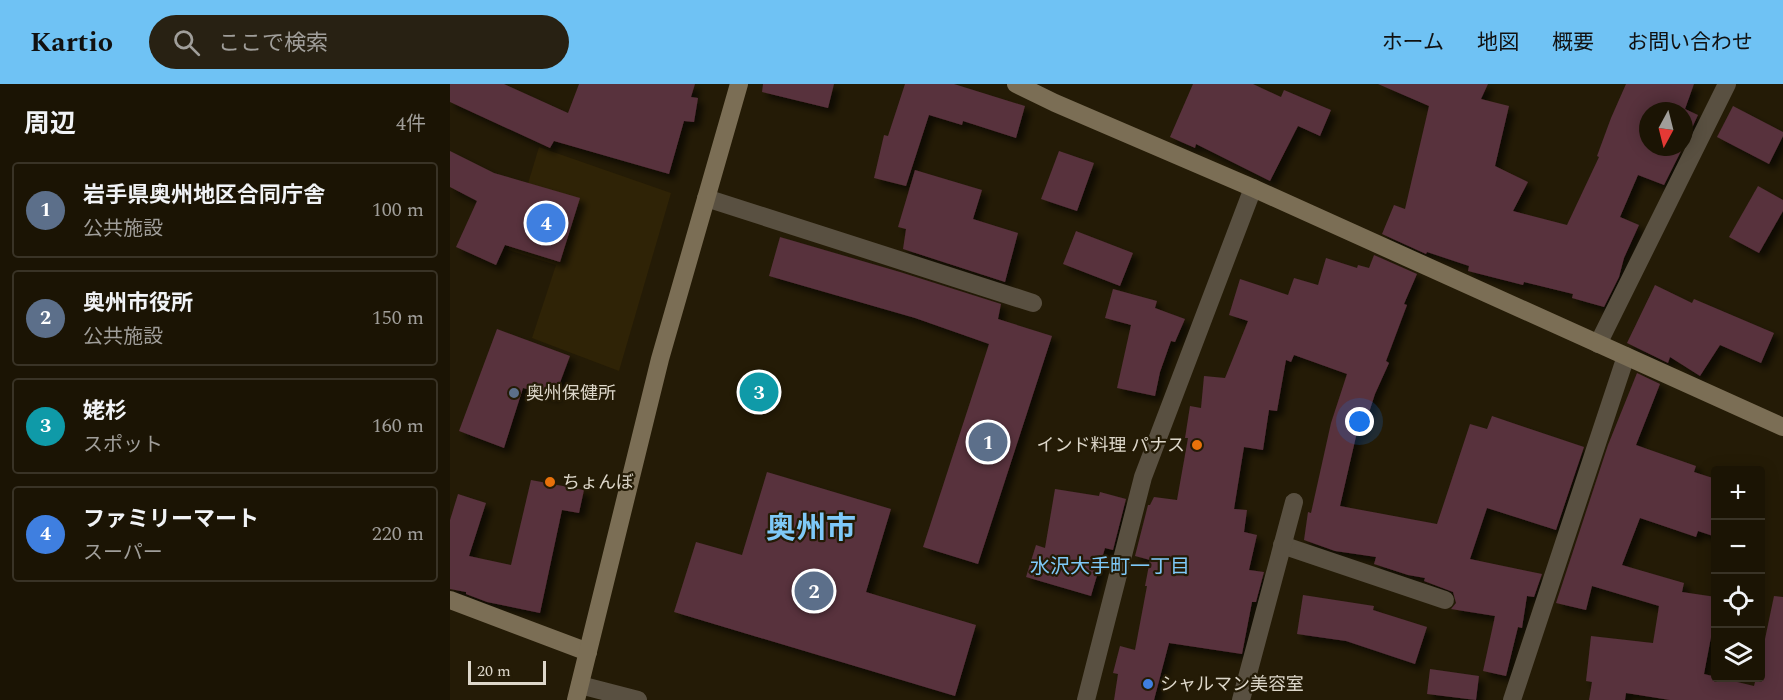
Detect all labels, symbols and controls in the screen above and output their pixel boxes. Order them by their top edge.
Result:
search box [149,15,569,69]
text: Kartio [30,21,113,64]
icon: search [170,26,203,59]
text: ここで検索 [218,27,328,60]
text: ホーム [1382,27,1444,59]
text: 地図 [1477,27,1519,59]
text: 概要 [1552,27,1594,59]
text: お問い合わせ [1627,27,1753,59]
north arrow [1639,102,1693,156]
text: 周辺 [24,104,76,144]
text: 4件 [396,109,426,139]
text: 岩手県奥州地区合同庁舎 [83,179,325,212]
text: 1 [40,195,51,225]
text: 100 m [372,195,424,225]
pin: 4 [526,200,566,246]
text: 公共施設 [83,214,163,244]
text: 奥州市役所 [83,287,193,320]
text: 2 [40,303,51,333]
text: 150 m [372,303,424,333]
text: 公共施設 [83,322,163,352]
pin: 3 [740,370,778,414]
place label: 奥州保健所 [526,380,616,407]
marker: 奥州保健所 [507,386,521,400]
text: 姥杉 [83,395,127,428]
your location [1345,407,1374,436]
text: 3 [40,411,51,441]
text: 160 m [372,411,424,441]
pin: 1 [968,420,1008,464]
text: スポット [83,430,163,460]
place label: インド料理 パナス [1037,432,1185,459]
marker: インド料理 パナス [1190,438,1204,452]
map controls [1711,466,1765,682]
button: + [1711,466,1765,520]
place label: ちょんぼ [562,469,634,496]
marker: ちょんぼ [543,475,557,489]
text: ファミリーマート [83,503,259,536]
district label: 奥州市 [766,506,856,552]
text: 4 [40,519,51,549]
text: 220 m [372,519,424,549]
button: − [1711,520,1765,574]
text: スーパー [83,538,163,568]
district label: 水沢大手町一丁目 [1030,552,1190,582]
pin: 2 [794,568,834,614]
button: locate [1711,574,1765,628]
button: layers [1711,628,1765,682]
scale bar [468,658,546,686]
text: 20 m [477,659,511,683]
place label: シャルマン美容室 [1160,671,1304,698]
marker: シャルマン美容室 [1141,677,1155,691]

